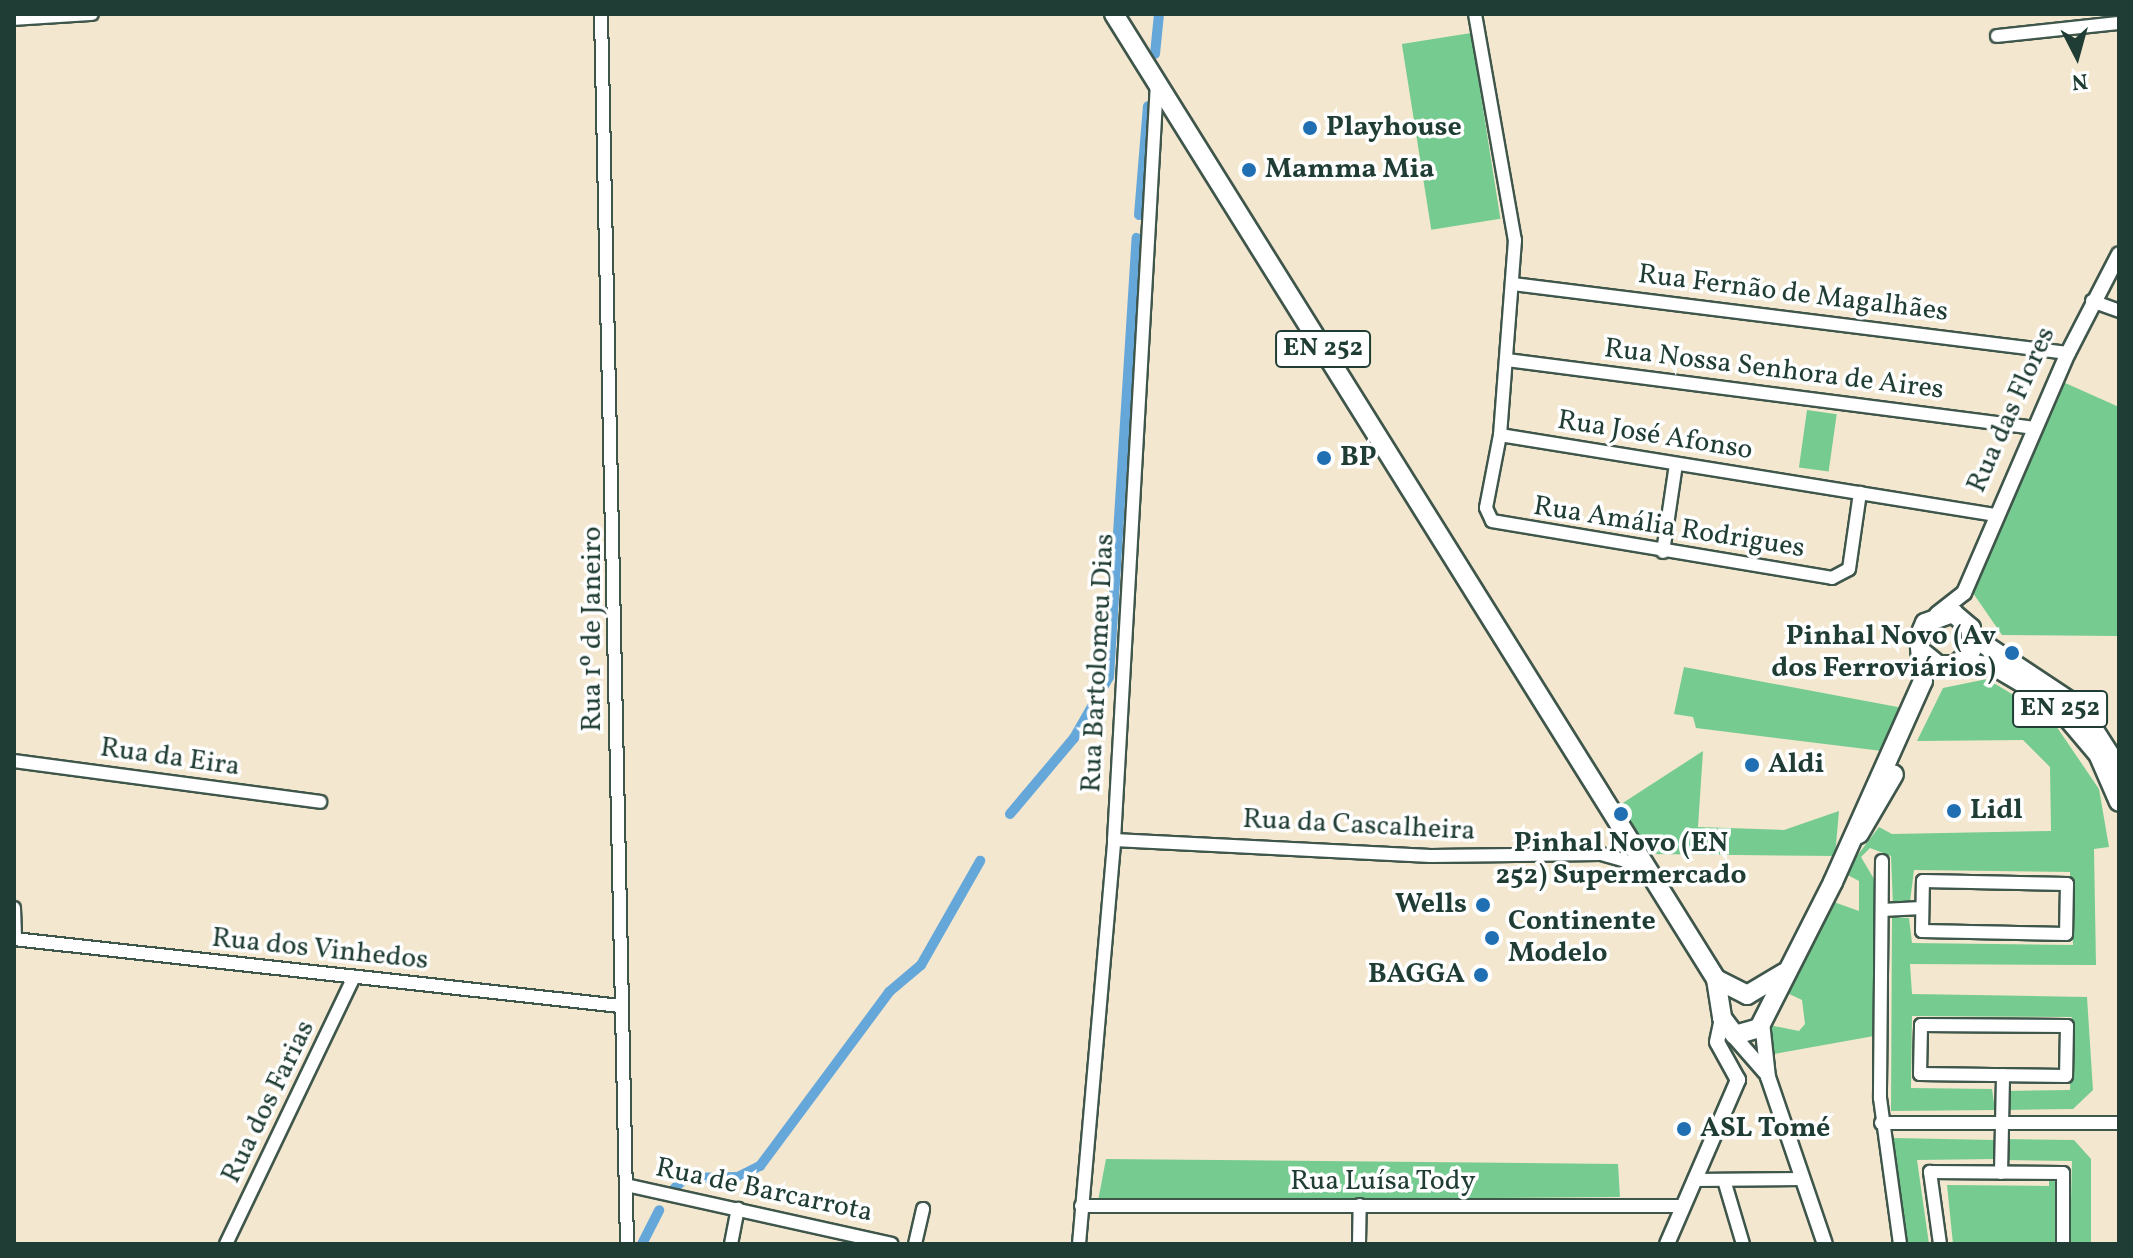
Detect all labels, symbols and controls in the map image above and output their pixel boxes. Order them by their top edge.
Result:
north arrow [2037,16,2117,96]
text: N [2070,64,2089,97]
place label: Playhouse [1326,111,1462,145]
marker: Playhouse [1301,119,1319,137]
place label: Mamma Mia [1265,153,1435,187]
marker: Mamma Mia [1240,161,1258,179]
street label: Rua Fernão de Magalhães [1636,258,1950,330]
street label: Rua das Flores [1960,322,2064,498]
road number: EN 252 [1275,327,1371,371]
street label: Rua Nossa Senhora de Aires [1602,332,1946,408]
street label: Rua José Afonso [1555,404,1755,468]
place label: BP [1340,441,1377,475]
marker: BP [1315,449,1333,467]
street label: Rua Amália Rodrigues [1531,490,1807,566]
street label: Rua 1º de Janeiro [576,526,610,732]
street label: Rua Bartolomeu Dias [1075,533,1123,793]
place label: Pinhal Novo (Av dos Ferroviários) [1771,620,1996,686]
marker: Pinhal Novo (Av dos Ferroviários) [2003,644,2021,662]
road number: EN 252 [2012,687,2108,731]
street label: Rua da Eira [98,732,242,784]
place label: Aldi [1768,748,1824,782]
marker: Aldi [1743,756,1761,774]
place label: Lidl [1970,794,2023,828]
marker: Lidl [1945,802,1963,820]
street label: Rua da Cascalheira [1242,803,1476,849]
marker: Pinhal Novo (EN 252) Supermercado [1612,805,1630,823]
place label: Pinhal Novo (EN 252) Supermercado [1496,827,1746,893]
place label: Wells [1395,888,1467,922]
marker: Wells [1474,896,1492,914]
place label: Continente Modelo [1508,905,1656,971]
street label: Rua dos Vinhedos [210,922,430,978]
marker: Continente Modelo [1483,929,1501,947]
place label: BAGGA [1368,958,1465,992]
marker: BAGGA [1472,966,1490,984]
street label: Rua dos Farias [215,1015,323,1189]
place label: ASL Tomé [1700,1112,1831,1146]
marker: ASL Tomé [1675,1120,1693,1138]
street label: Rua de Barcarrota [652,1152,876,1230]
street label: Rua Luísa Tody [1290,1165,1476,1199]

